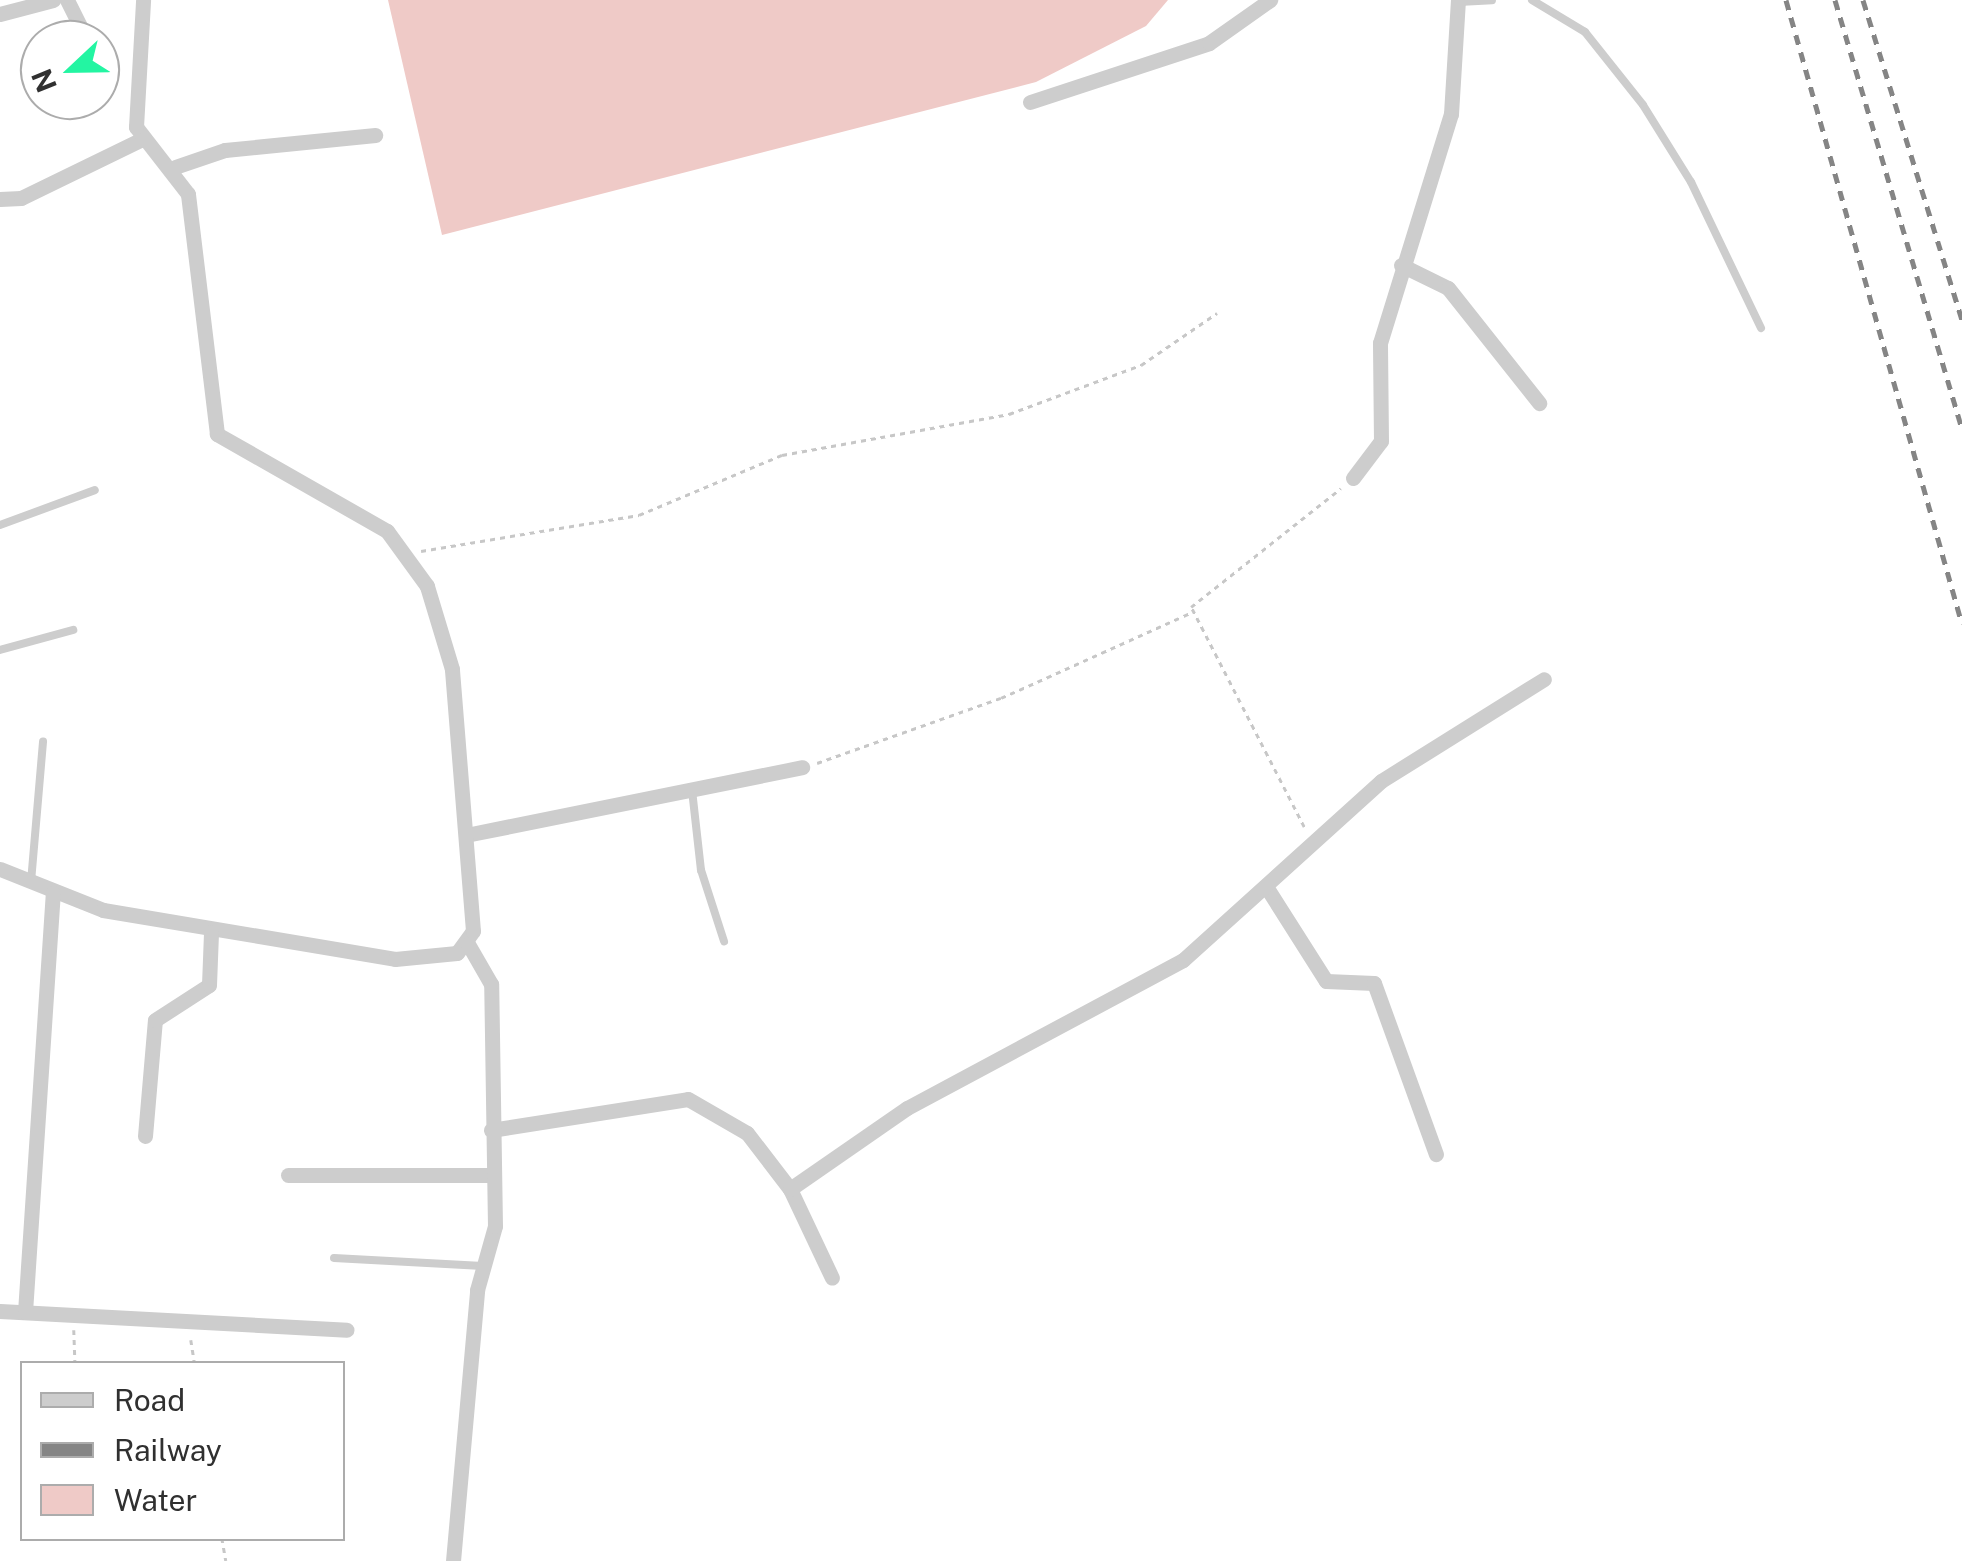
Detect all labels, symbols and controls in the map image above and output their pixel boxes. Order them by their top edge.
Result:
north arrow [20,20,120,120]
text: N [24,64,63,97]
legend [20,1361,345,1541]
text: Road [114,1382,185,1418]
text: Railway [114,1432,222,1468]
text: Water [114,1482,197,1518]

